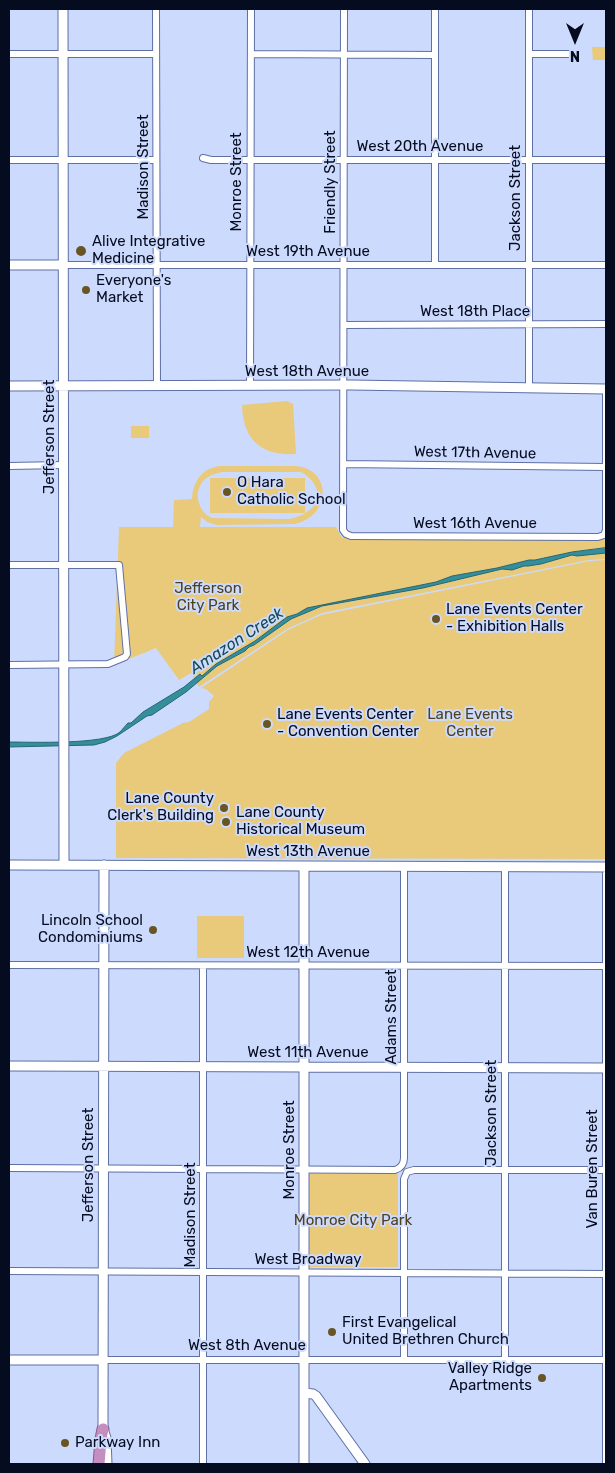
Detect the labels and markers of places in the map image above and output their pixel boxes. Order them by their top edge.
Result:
place label: Alive Integrative Medicine [92,233,205,268]
marker: Alive Integrative Medicine [74,244,88,258]
place label: Everyone's Market [96,272,171,307]
marker: Everyone's Market [80,284,92,296]
place label: O Hara Catholic School [237,474,346,509]
marker: O Hara Catholic School [221,486,233,498]
place label: Lane Events Center - Exhibition Halls [446,601,583,636]
marker: Lane Events Center - Exhibition Halls [430,613,442,625]
place label: Lane Events Center - Convention Center [277,706,419,741]
marker: Lane Events Center - Convention Center [261,718,273,730]
place label: Lane County Clerk's Building [107,790,214,825]
marker: Lane County Clerk's Building [218,802,230,814]
place label: Lane County Historical Museum [236,804,365,839]
marker: Lane County Historical Museum [220,816,232,828]
place label: Lincoln School Condominiums [38,912,143,947]
marker: Lincoln School Condominiums [147,924,159,936]
place label: First Evangelical United Brethren Church [342,1314,509,1349]
marker: First Evangelical United Brethren Church [326,1326,338,1338]
place label: Valley Ridge Apartments [448,1360,532,1395]
marker: Valley Ridge Apartments [536,1372,548,1384]
place label: Parkway Inn [75,1434,160,1452]
marker: Parkway Inn [59,1437,71,1449]

